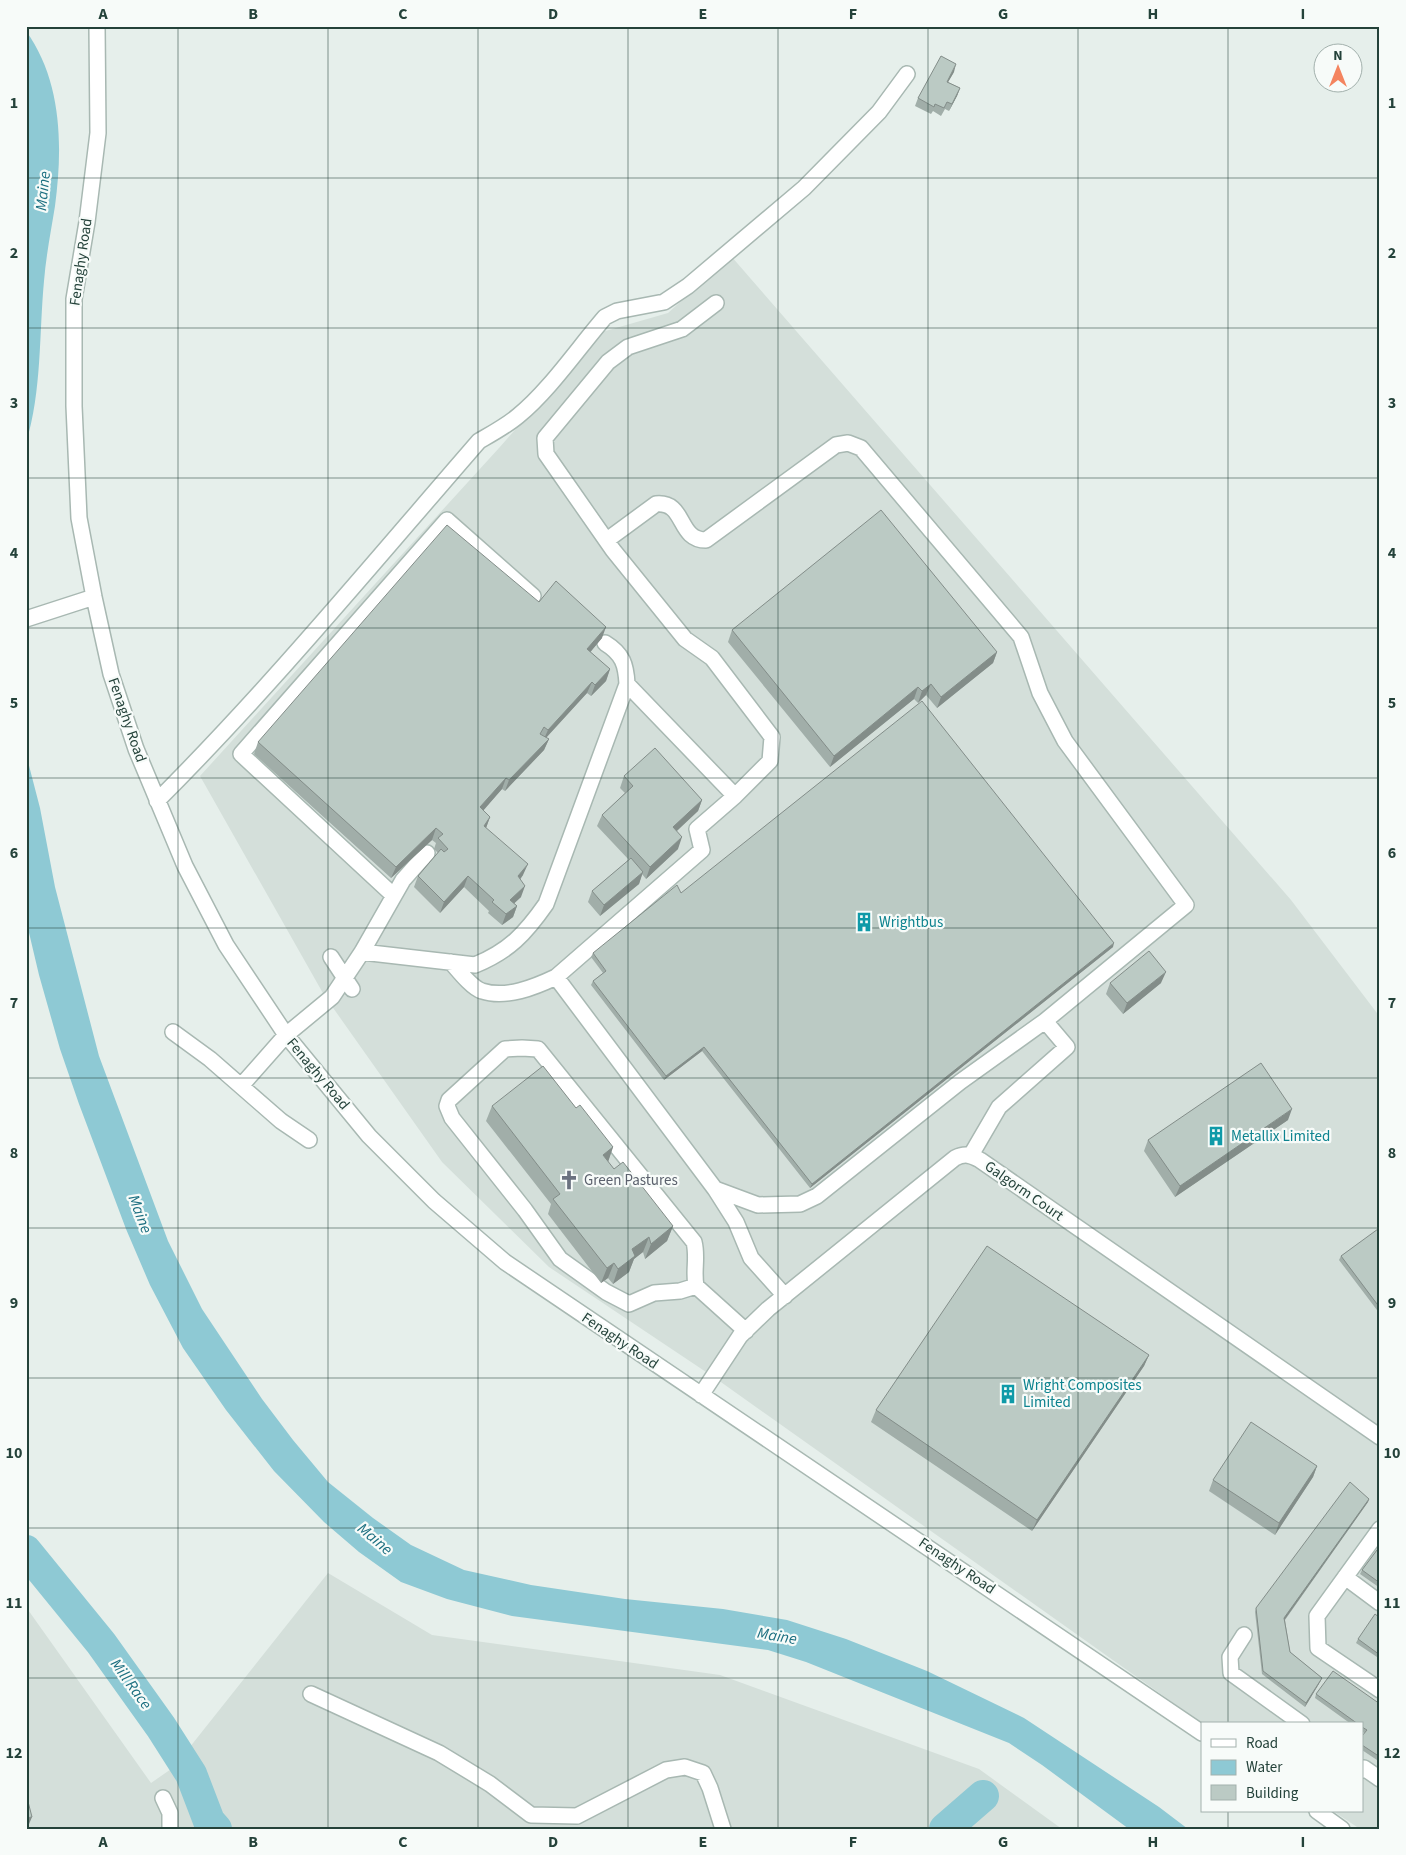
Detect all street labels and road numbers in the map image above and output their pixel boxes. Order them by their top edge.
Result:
street label: Fenaghy Road [64,217,98,307]
street label: Fenaghy Road [103,675,151,765]
street label: Fenaghy Road [282,1033,354,1115]
street label: Galgorm Court [980,1156,1068,1226]
street label: Fenaghy Road [578,1308,662,1374]
street label: Fenaghy Road [915,1533,999,1599]

